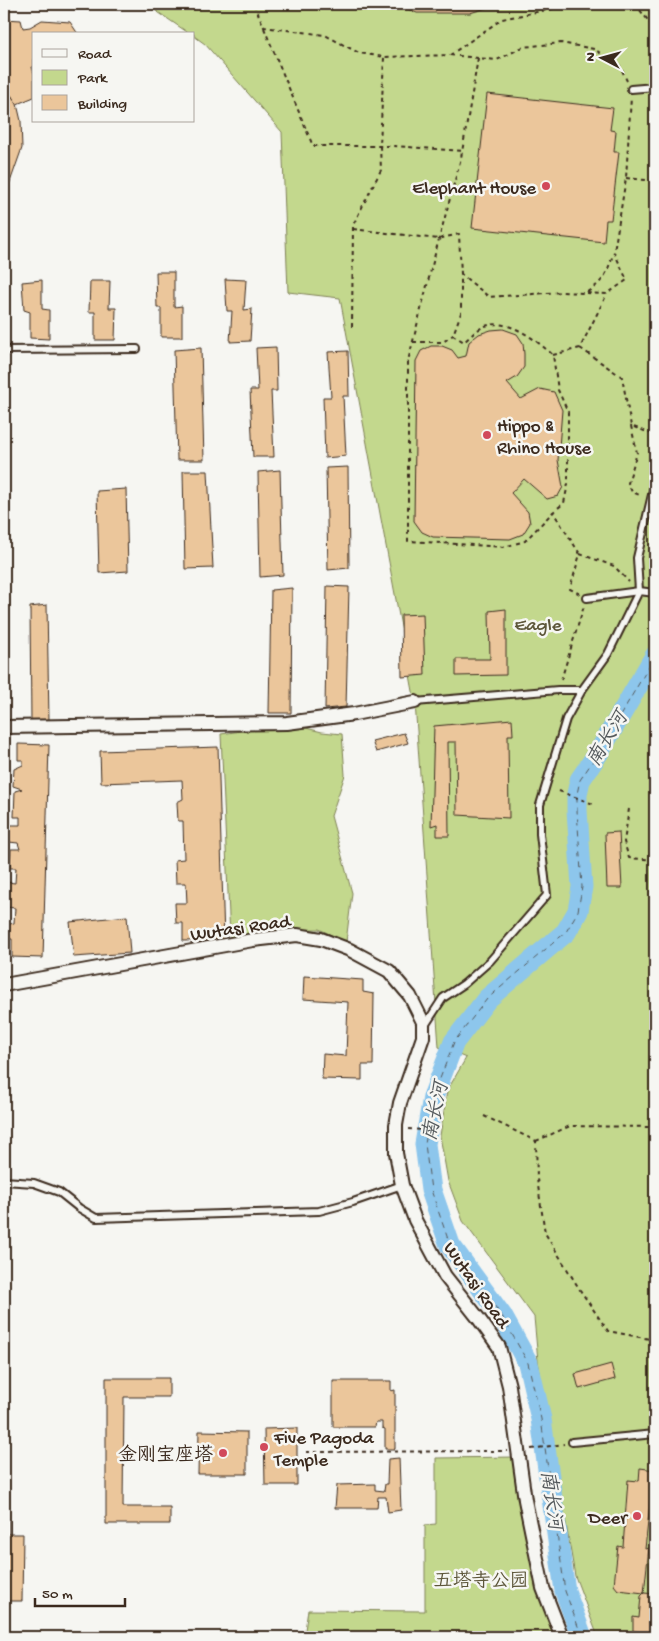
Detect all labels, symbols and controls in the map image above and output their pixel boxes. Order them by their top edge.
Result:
legend [32,32,195,122]
north arrow [576,32,626,82]
text: Road [78,46,112,64]
text: N [583,51,600,62]
text: Park [77,70,108,88]
text: Building [77,96,127,114]
place label: Elephant House [412,178,536,201]
marker: Elephant House [540,180,552,192]
place label: Hippo & Rhino House [497,416,591,461]
marker: Hippo & Rhino House [481,429,493,441]
park label: Eagle [514,615,562,638]
water label: 南长河 [582,705,636,771]
street label: Wutasi Road [189,911,294,948]
water label: 南长河 [418,1077,456,1143]
street label: Wutasi Road [437,1238,514,1335]
place label: Five Pagoda Temple [273,1428,375,1473]
marker: Five Pagoda Temple [258,1441,270,1453]
place label: 金刚宝座塔 [118,1444,213,1468]
marker: 金刚宝座塔 [217,1447,229,1459]
water label: 南长河 [534,1469,567,1535]
place label: Deer [586,1508,629,1531]
marker: Deer [631,1510,643,1522]
park label: 五塔寺公园 [433,1570,529,1594]
scale bar [35,1576,125,1608]
text: 50 m [42,1586,73,1604]

